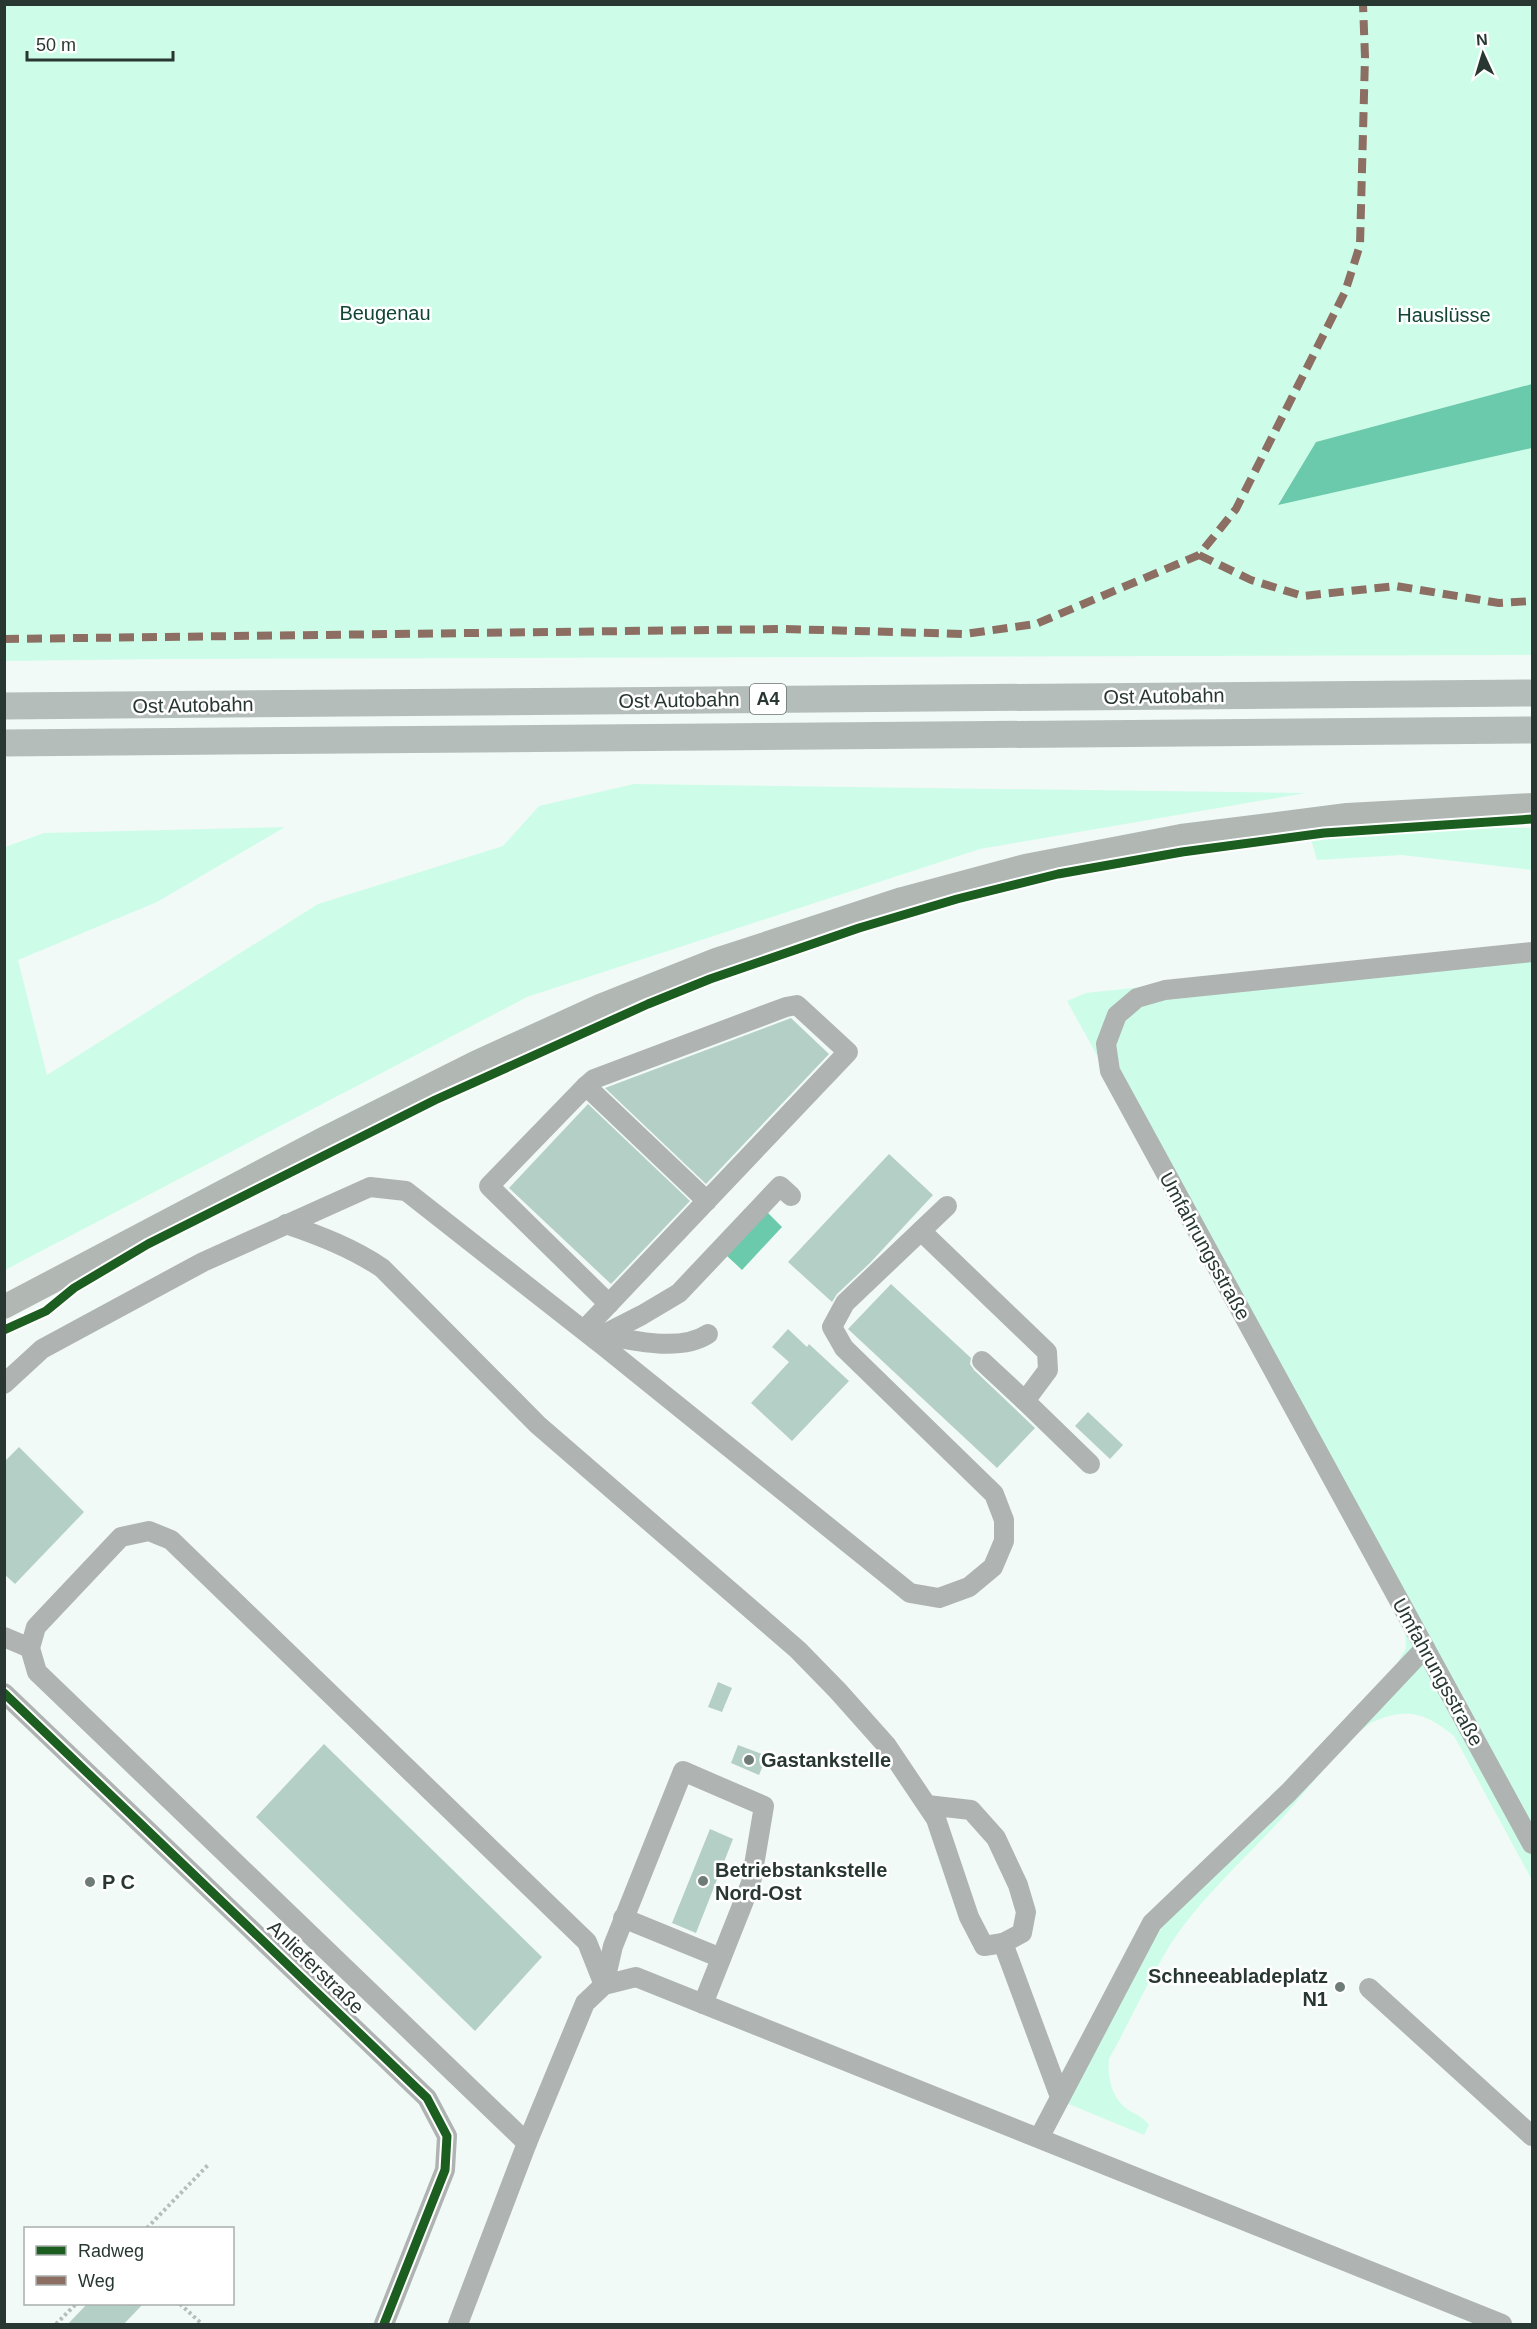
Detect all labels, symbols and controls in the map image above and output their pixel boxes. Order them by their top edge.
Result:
scale bar [27,24,172,62]
north arrow [1453,24,1513,84]
text: N [1476,31,1488,48]
text: 50 m [36,35,76,55]
park label: Beugenau [339,302,431,324]
park label: Hauslüsse [1397,304,1491,326]
road number: A4 [750,684,786,714]
street label: Ost Autobahn [1103,684,1225,708]
street label: Ost Autobahn [618,688,740,712]
street label: Ost Autobahn [132,693,254,717]
street label: Umfahrungsstraße [1155,1168,1255,1324]
street label: Umfahrungsstraße [1388,1594,1488,1750]
place label: Gastankstelle [761,1749,891,1771]
marker: Gastankstelle [742,1753,756,1767]
place label: Betriebstankstelle Nord-Ost [715,1859,887,1904]
place label: P C [102,1871,135,1893]
marker: Betriebstankstelle Nord-Ost [696,1874,710,1888]
marker: P C [83,1875,97,1889]
street label: Anlieferstraße [264,1916,368,2018]
place label: Schneeabladeplatz N1 [1148,1965,1328,2010]
marker: Schneeabladeplatz N1 [1333,1980,1347,1994]
legend [24,2227,234,2305]
text: Radweg [78,2241,144,2261]
text: Weg [78,2271,115,2291]

